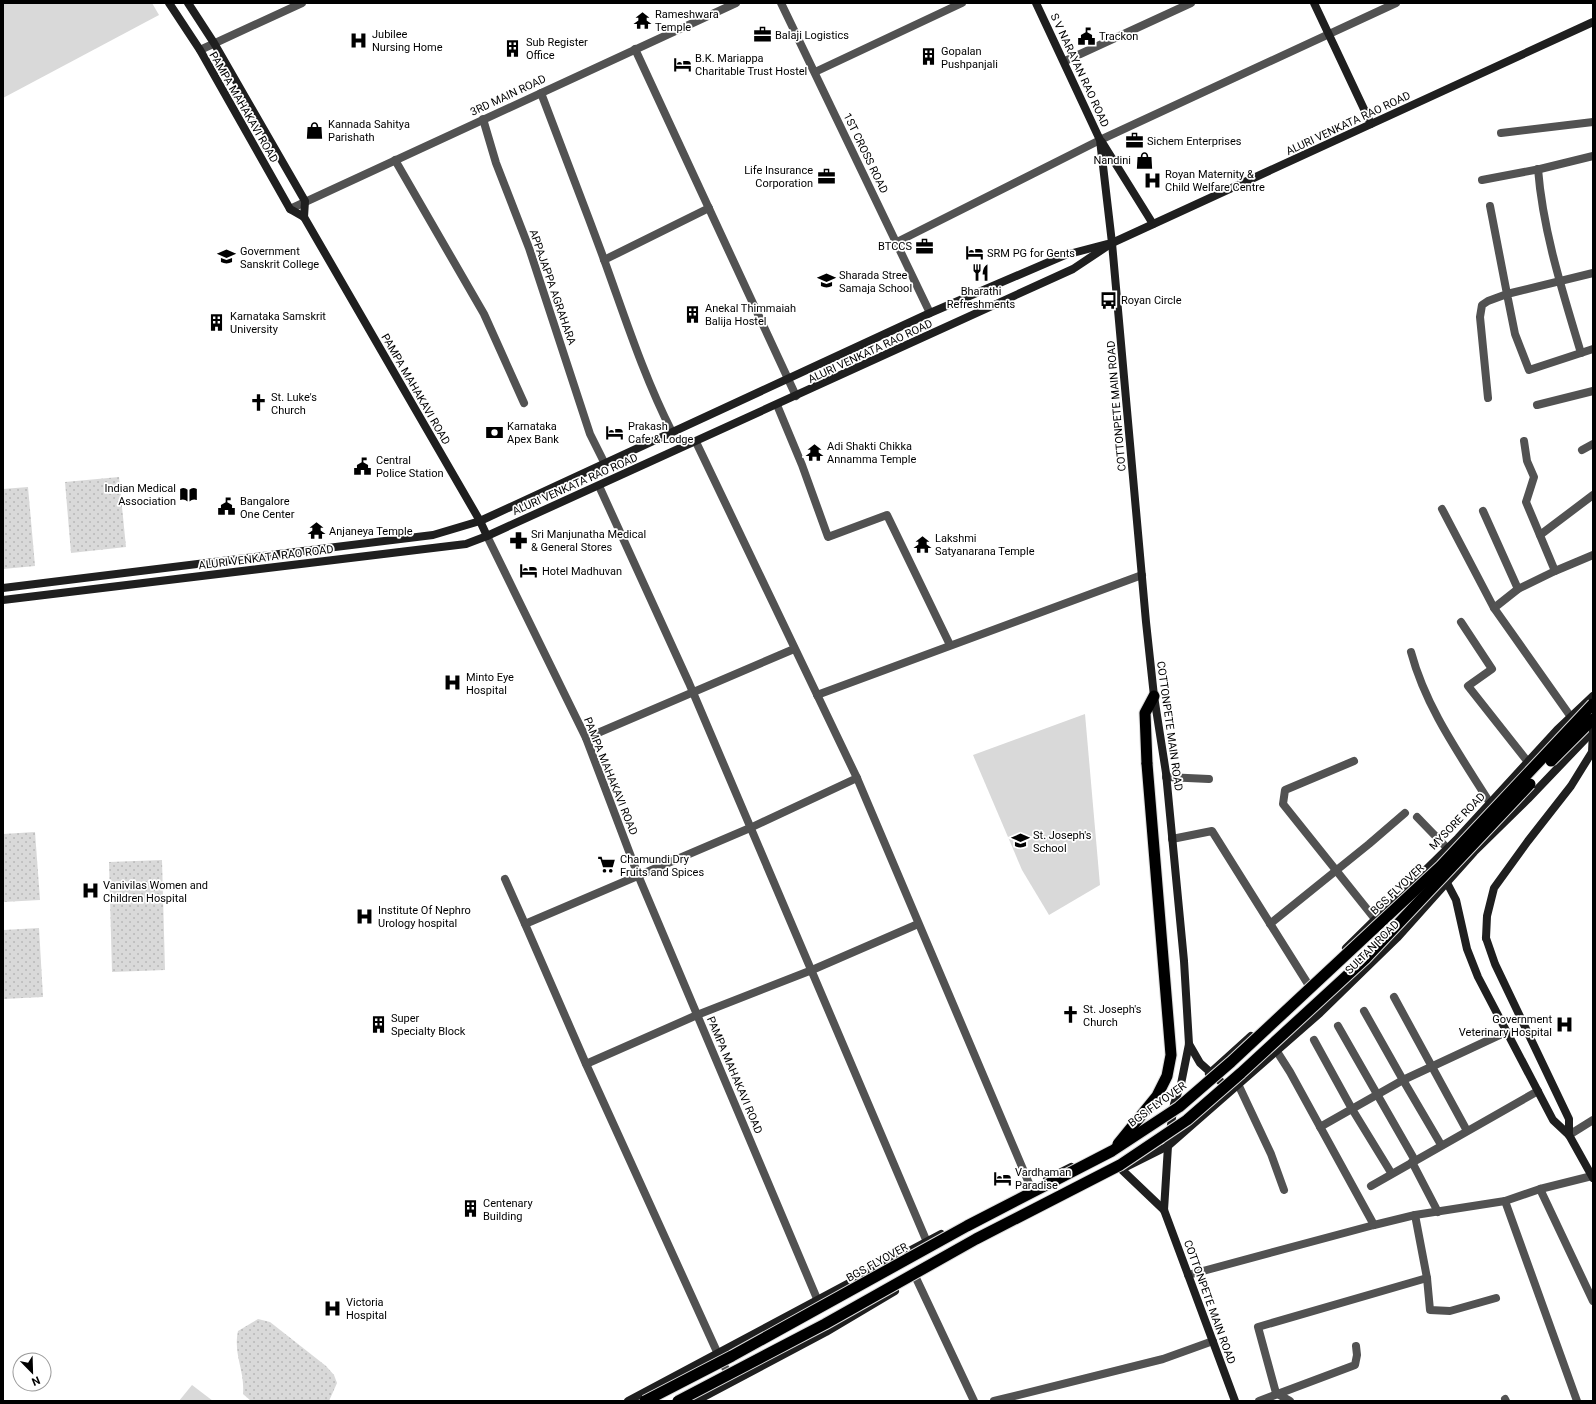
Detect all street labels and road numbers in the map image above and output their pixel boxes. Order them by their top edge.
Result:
street label: S V NARAYAN RAO ROAD [1047,11,1112,129]
street label: PAMPA MAHAKAVI ROAD [206,49,281,165]
street label: 3RD MAIN ROAD [468,72,548,119]
street label: ALURI VENKATA RAO ROAD [1284,89,1412,158]
street label: 1ST CROSS ROAD [840,111,891,195]
street label: APPAJAPPA AGRAHARA [527,228,579,347]
street label: ALURI VENKATA RAO ROAD [806,317,934,386]
street label: PAMPA MAHAKAVI ROAD [378,331,453,447]
street label: COTTONPETE MAIN ROAD [1104,340,1129,472]
street label: ALURI VENKATA RAO ROAD [511,451,640,518]
street label: ALURI VENKATA RAO ROAD [198,543,334,572]
street label: COTTONPETE MAIN ROAD [1154,660,1185,792]
street label: PAMPA MAHAKAVI ROAD [581,715,640,837]
street label: MYSORE ROAD [1427,790,1488,853]
street label: BGS FLYOVER [1368,861,1427,917]
street label: SULTAN ROAD [1343,918,1402,977]
street label: PAMPA MAHAKAVI ROAD [704,1015,765,1136]
street label: BGS FLYOVER [1126,1079,1189,1130]
street label: COTTONPETE MAIN ROAD [1181,1238,1238,1366]
street label: BGS FLYOVER [844,1240,910,1285]

